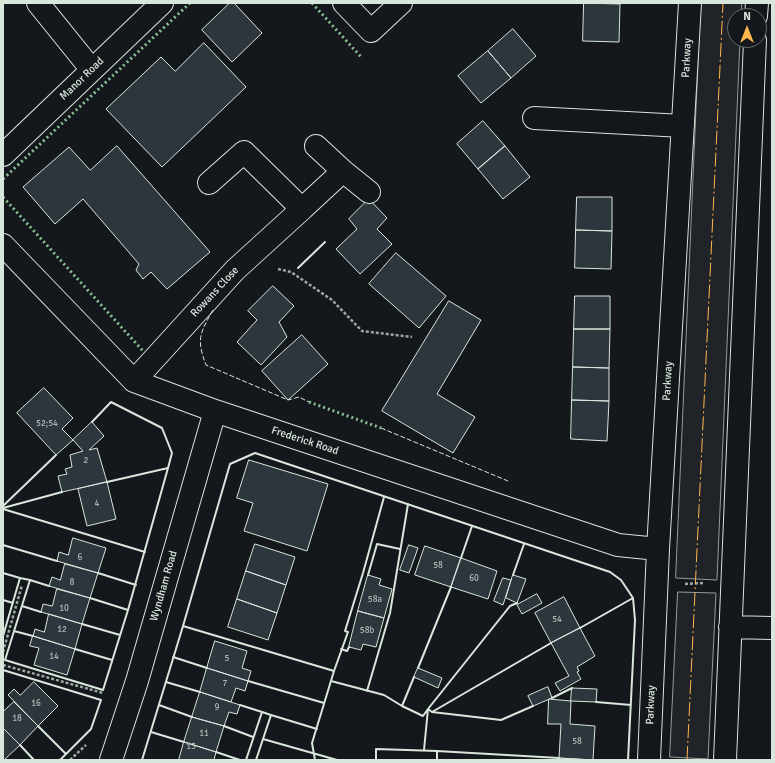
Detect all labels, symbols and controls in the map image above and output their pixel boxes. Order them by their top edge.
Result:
north arrow [727,8,767,48]
text: N [743,10,751,23]
street label: Parkway [679,38,695,78]
street label: Manor Road [57,55,107,103]
street label: Rowans Close [188,264,242,320]
street label: Parkway [660,361,676,401]
house number: 52;54 [36,419,58,429]
street label: Frederick Road [270,424,340,458]
house number: 2 [84,456,88,466]
house number: 4 [95,499,99,509]
street label: Wyndham Road [148,549,180,623]
house number: 6 [78,553,82,563]
house number: 58 [433,561,443,571]
house number: 60 [469,574,479,584]
house number: 8 [70,578,74,588]
house number: 58a [368,595,382,605]
house number: 10 [59,604,69,614]
house number: 54 [552,615,562,625]
house number: 12 [57,625,67,635]
house number: 58b [360,626,374,636]
house number: 14 [49,652,59,662]
house number: 5 [225,654,229,664]
house number: 7 [223,679,227,689]
street label: Parkway [644,685,658,725]
house number: 16 [31,699,41,709]
house number: 9 [215,703,219,713]
house number: 18 [12,714,22,724]
house number: 11 [199,729,209,739]
house number: 58 [572,737,582,747]
house number: 13 [186,742,196,752]

